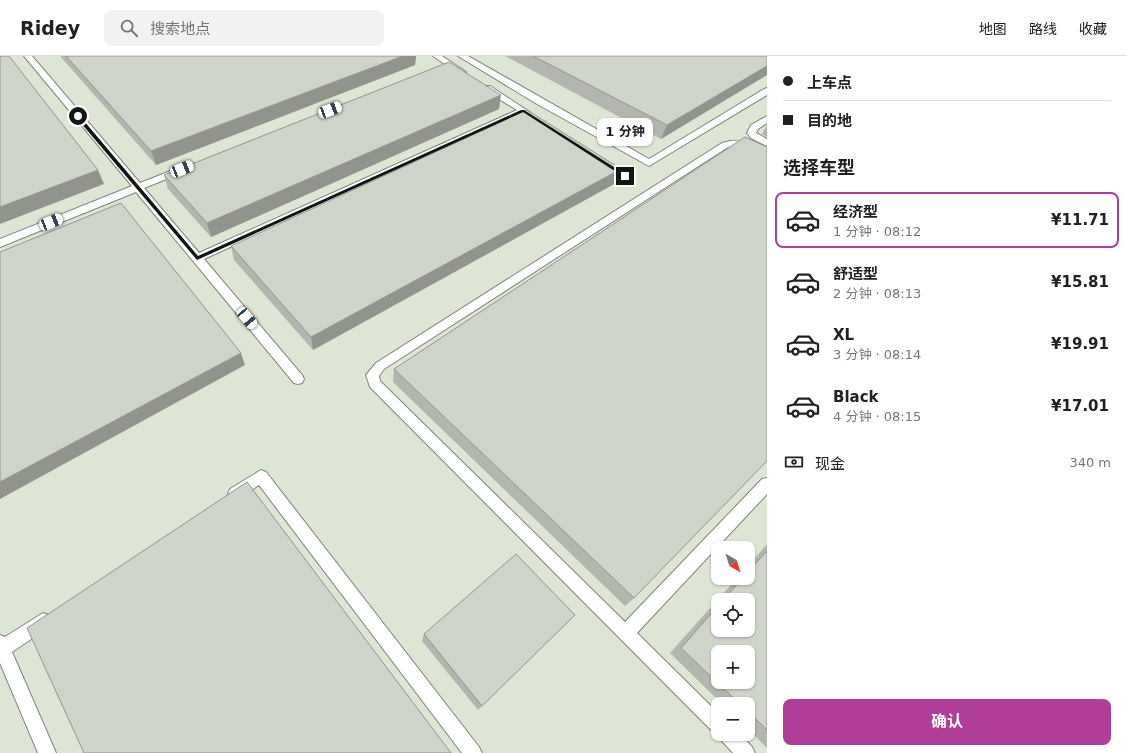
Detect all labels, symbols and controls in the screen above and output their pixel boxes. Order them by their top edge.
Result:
search box [104,10,384,46]
text: Ridey [20,17,80,39]
icon: search [118,17,140,39]
text: 搜索地点 [150,20,210,38]
text: 地图 [979,21,1007,37]
text: 路线 [1029,21,1057,37]
text: 收藏 [1079,21,1107,37]
text: 上车点 [807,74,852,92]
car [317,100,343,120]
route start [69,107,87,125]
text: 目的地 [807,112,852,130]
callout: 1 分钟 [597,118,653,146]
text: 1 分钟 [605,124,645,139]
text: 选择车型 [783,157,855,178]
car [169,159,195,179]
route end [616,167,634,185]
icon: car [785,202,821,238]
text: 经济型 [833,203,878,221]
text: ¥11.71 [1051,211,1109,229]
car [38,212,64,232]
text: 1 分钟 · 08:12 [833,224,921,239]
icon: car [785,264,821,300]
text: 舒适型 [833,265,878,283]
text: ¥15.81 [1051,273,1109,291]
text: 2 分钟 · 08:13 [833,286,921,301]
car [235,305,259,331]
icon: car [785,326,821,362]
text: XL [833,326,854,344]
text: ¥19.91 [1051,335,1109,353]
text: 3 分钟 · 08:14 [833,347,921,362]
icon: car [785,388,821,424]
text: Black [833,388,879,406]
text: ¥17.01 [1051,397,1109,415]
text: 4 分钟 · 08:15 [833,409,921,424]
icon: cash [783,451,805,473]
text: 现金 [815,455,845,473]
text: 340 m [1069,455,1111,470]
north arrow [711,541,755,585]
map controls [711,541,755,741]
button: locate [711,593,755,637]
button: + [711,645,755,689]
button: − [711,697,755,741]
button: 确认 [783,699,1111,745]

